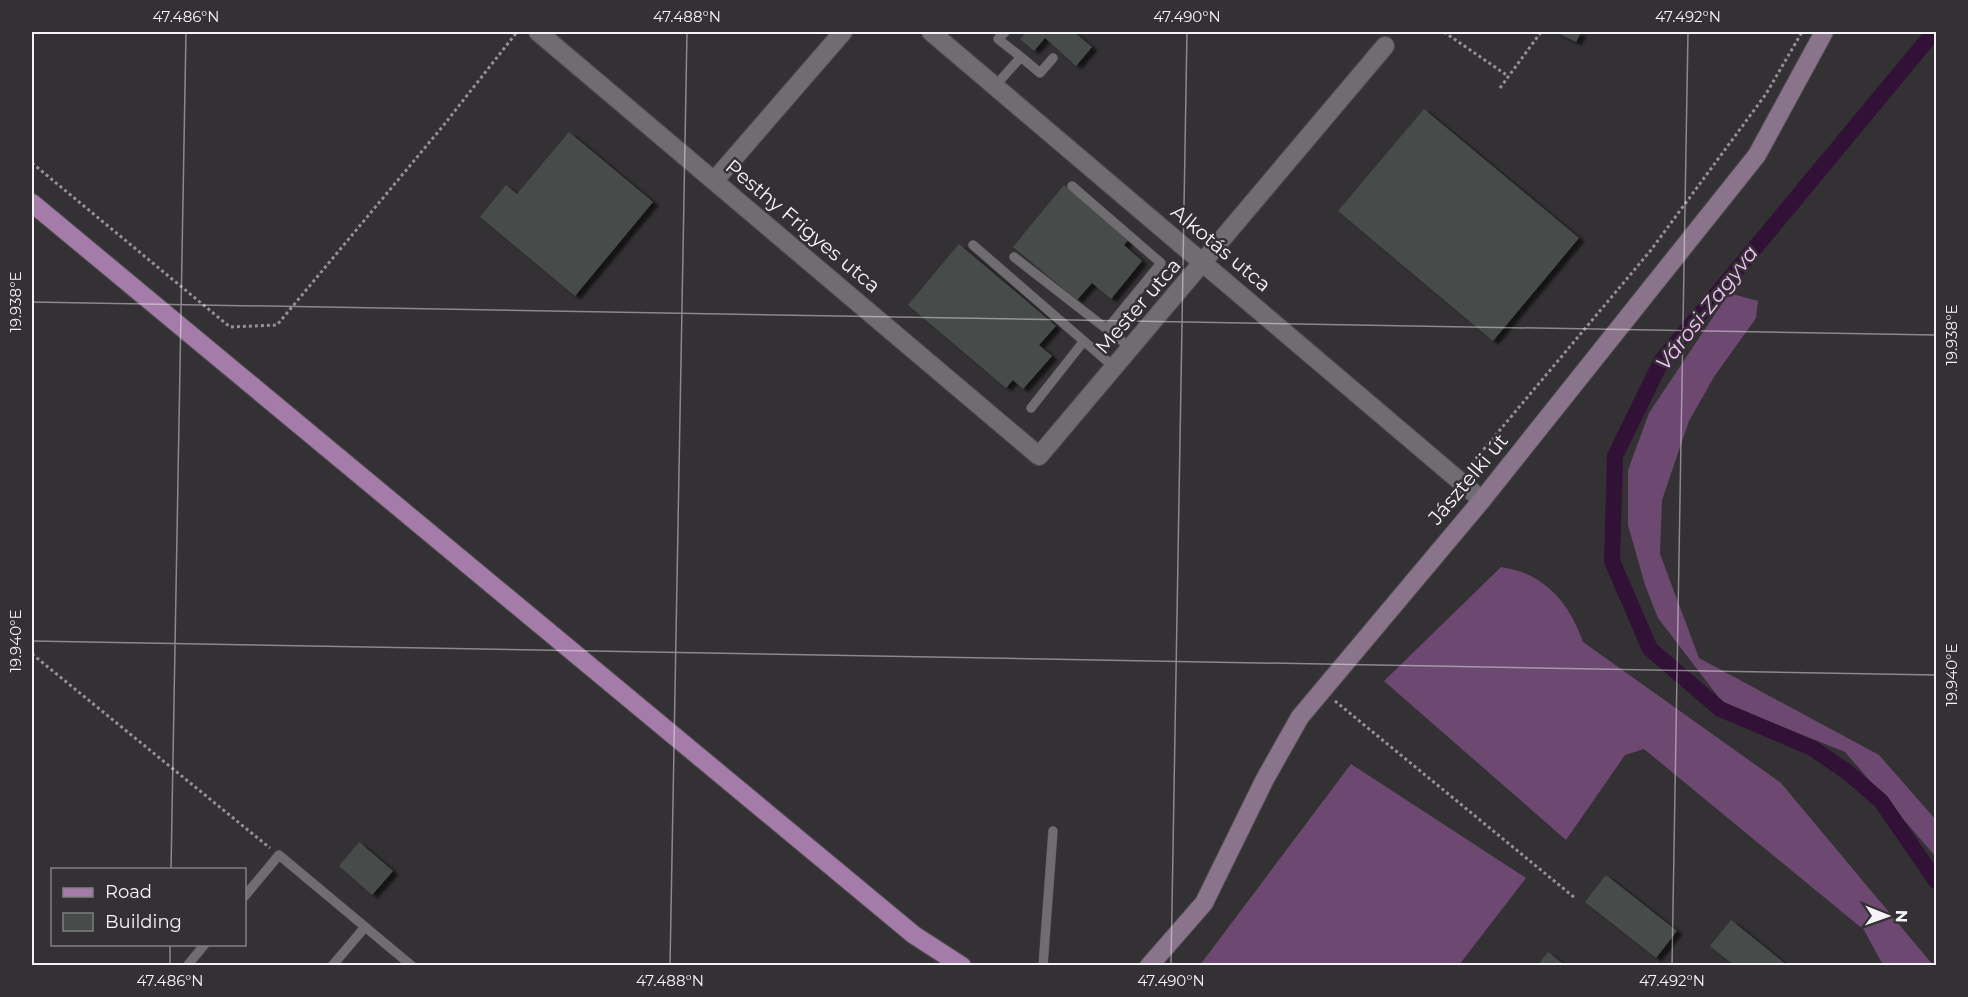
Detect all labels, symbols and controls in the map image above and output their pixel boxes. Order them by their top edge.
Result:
text: 47.486°N [152,7,220,26]
text: 47.488°N [653,7,721,26]
text: 47.490°N [1153,7,1221,26]
text: 47.492°N [1655,7,1721,26]
street label: Pesthy Frigyes utca [721,154,885,298]
street label: Alkotás utca [1166,199,1276,297]
water label: Városi-Zagyva [1650,241,1763,375]
street label: Mester utca [1090,253,1186,359]
text: 19.938°E [6,272,25,332]
text: 19.938°E [1942,305,1961,365]
street label: Jásztelki út [1422,429,1513,530]
text: 19.940°E [6,610,25,672]
text: 19.940°E [1942,644,1961,706]
legend [51,868,246,946]
text: Road [105,881,152,903]
north arrow [1857,886,1917,946]
text: N [1892,910,1911,923]
text: Building [105,911,182,933]
text: 47.486°N [136,971,204,990]
text: 47.488°N [636,971,704,990]
text: 47.490°N [1137,971,1205,990]
text: 47.492°N [1639,971,1705,990]

